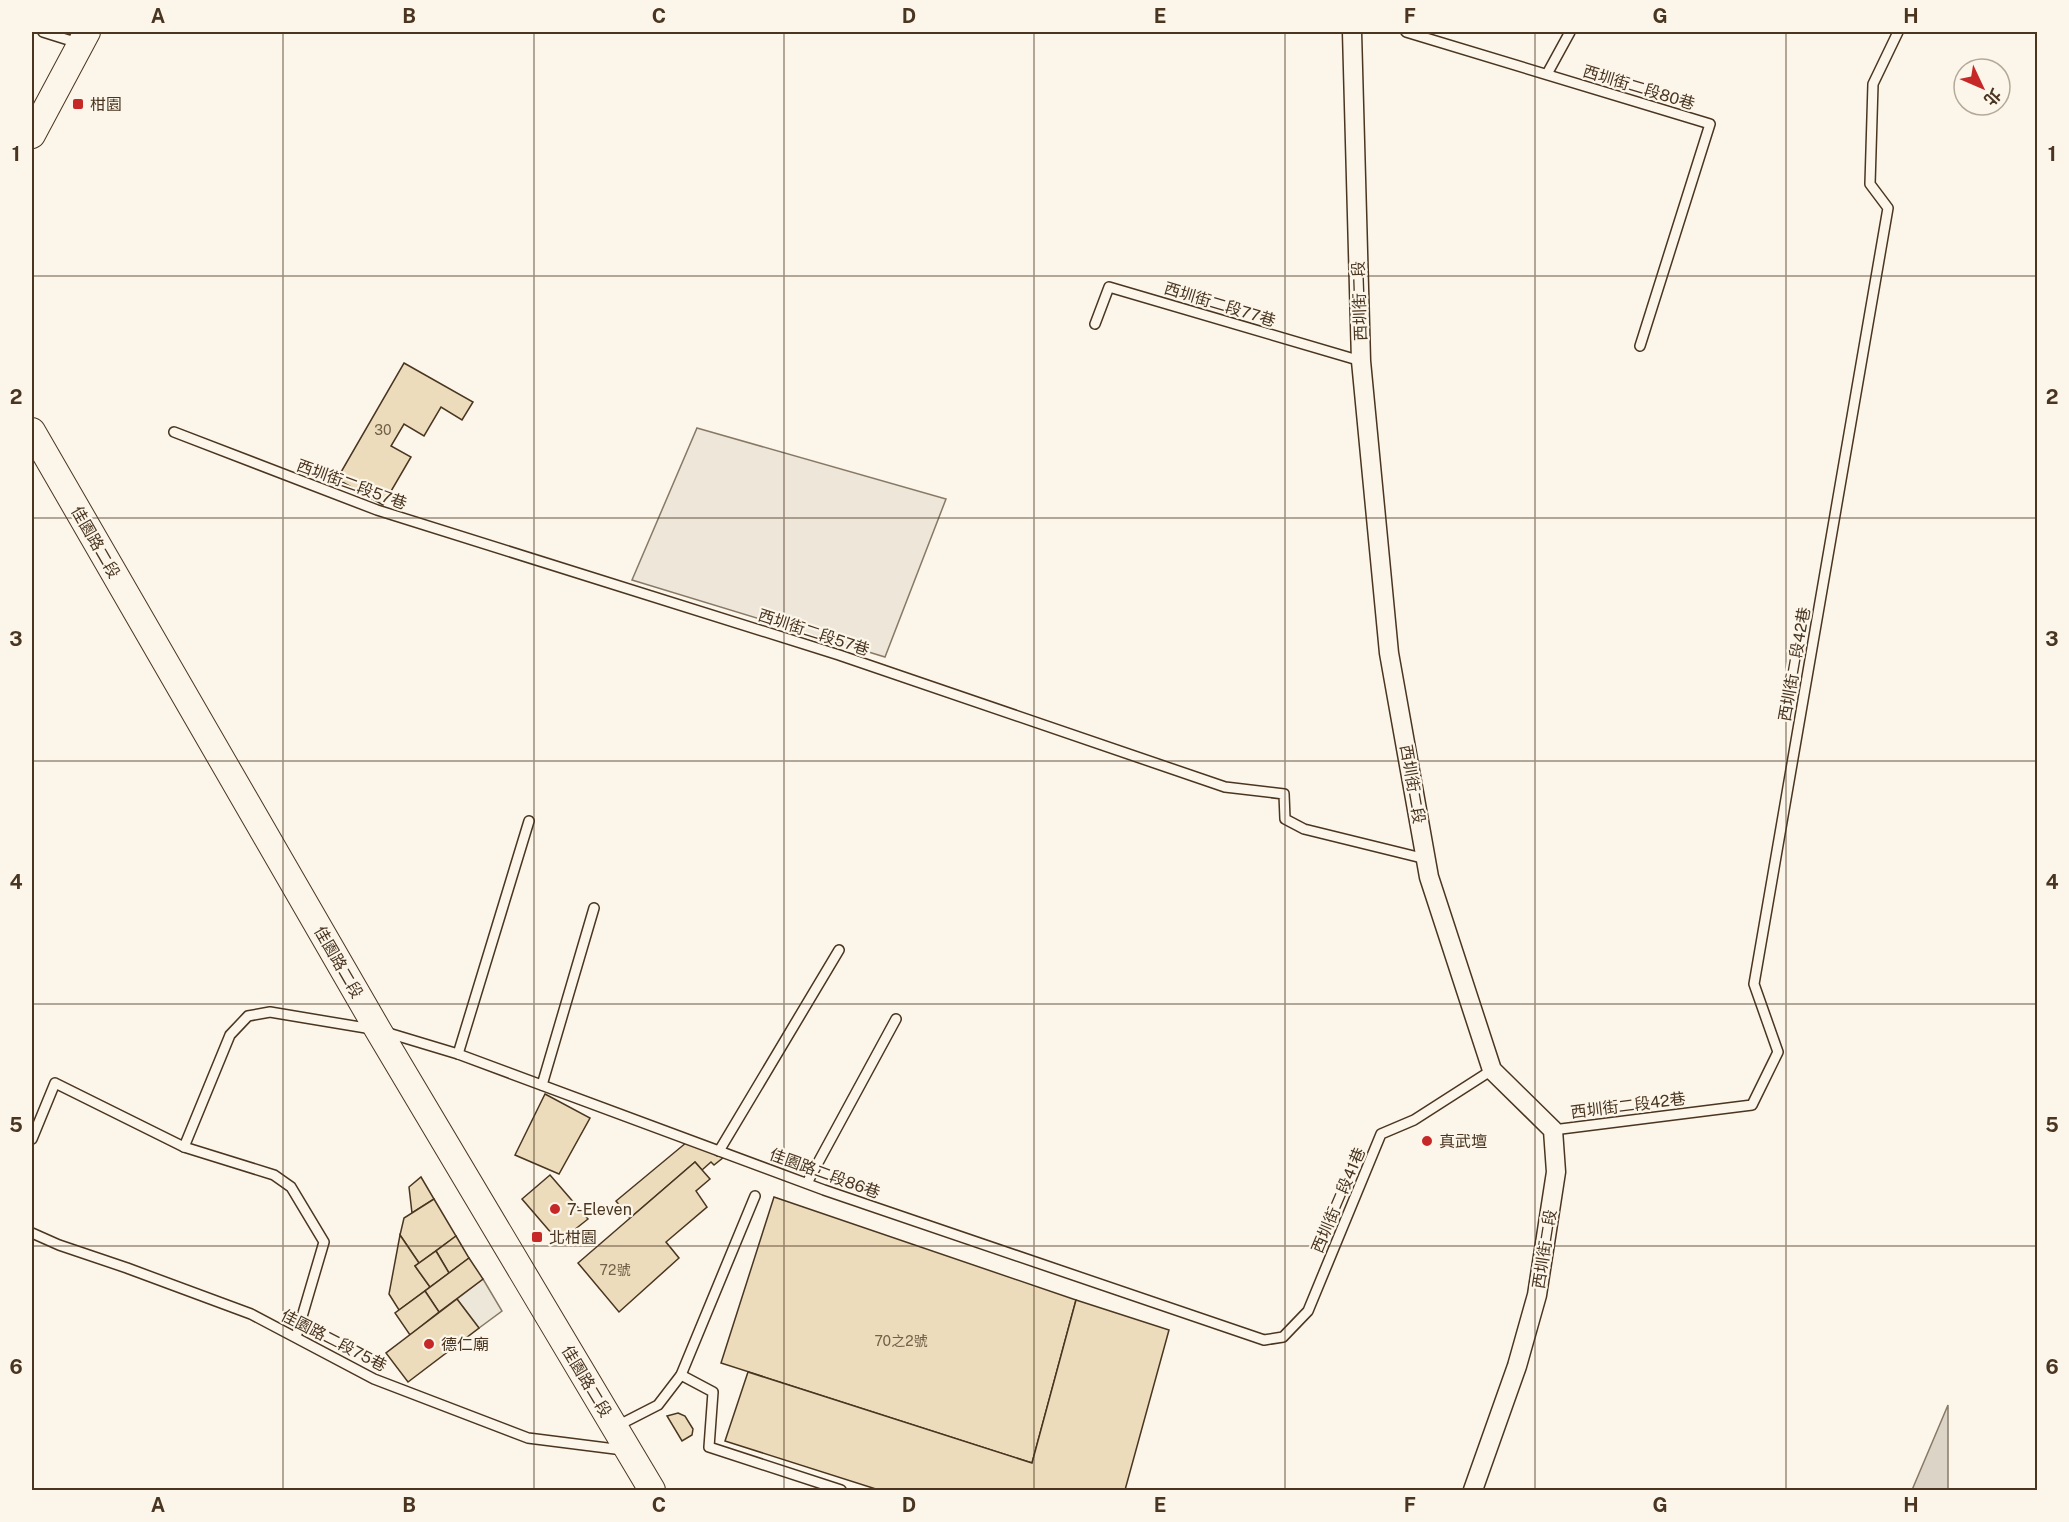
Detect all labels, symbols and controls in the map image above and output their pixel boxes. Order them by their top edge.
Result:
text: A [151,4,165,28]
text: B [402,4,416,28]
text: C [652,4,666,28]
text: D [902,4,916,28]
text: E [1154,4,1166,28]
text: F [1404,4,1416,28]
text: G [1652,4,1668,28]
text: H [1903,4,1919,28]
north arrow [1952,57,2012,117]
street label: 西圳街二段80巷 [1581,61,1697,114]
text: 北 [1980,85,2005,109]
place label: 柑園 [90,95,122,114]
marker: 柑園 [71,97,85,111]
text: 1 [12,142,20,166]
text: 1 [2048,142,2056,166]
street label: 西圳街二段 [1349,261,1370,341]
street label: 西圳街二段77巷 [1162,279,1278,330]
text: 2 [10,385,22,409]
text: 2 [2046,385,2058,409]
house number: 30 [374,422,392,438]
street label: 西圳街二段57巷 [294,456,410,513]
street label: 佳園路二段 [67,503,124,582]
street label: 西圳街二段57巷 [756,606,872,659]
street label: 西圳街二段42巷 [1775,606,1814,723]
text: 3 [9,627,23,651]
text: 3 [2045,627,2059,651]
street label: 西圳街二段 [1396,743,1429,825]
text: 4 [9,870,23,894]
text: 4 [2045,870,2059,894]
street label: 佳園路二段 [310,923,367,1002]
street label: 西圳街二段42巷 [1570,1089,1687,1122]
text: 5 [9,1113,23,1137]
text: 5 [2045,1113,2059,1137]
place label: 真武壇 [1439,1132,1487,1151]
marker: 真武壇 [1420,1134,1434,1148]
street label: 佳園路二段86巷 [767,1145,883,1202]
street label: 西圳街二段41巷 [1308,1145,1369,1256]
place label: 7-Eleven [567,1200,632,1219]
marker: 7-Eleven [548,1202,562,1216]
street label: 西圳街二段 [1529,1208,1560,1290]
place label: 北柑園 [549,1228,597,1247]
marker: 北柑園 [530,1230,544,1244]
house number: 72號 [600,1262,630,1278]
street label: 佳園路二段75巷 [278,1306,390,1375]
house number: 70之2號 [874,1333,928,1349]
place label: 德仁廟 [441,1335,489,1354]
marker: 德仁廟 [422,1337,436,1351]
street label: 佳園路二段 [558,1342,615,1420]
text: 6 [9,1355,23,1379]
text: 6 [2045,1355,2059,1379]
text: A [151,1493,165,1517]
text: B [402,1493,416,1517]
text: C [652,1493,666,1517]
text: D [902,1493,916,1517]
text: E [1154,1493,1166,1517]
text: F [1404,1493,1416,1517]
text: G [1652,1493,1668,1517]
text: H [1903,1493,1919,1517]

